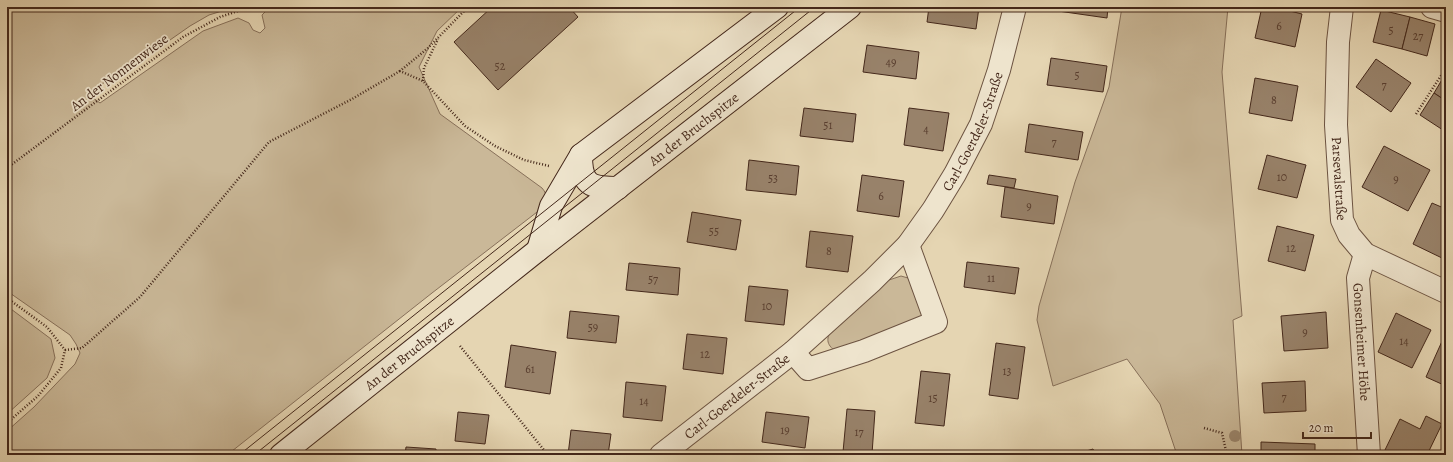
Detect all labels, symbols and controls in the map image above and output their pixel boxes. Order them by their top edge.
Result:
house number: 6 [1276,18,1282,34]
house number: 5 [1388,22,1394,38]
house number: 27 [1413,28,1424,44]
street label: An der Nonnenwiese [66,29,172,116]
house number: 49 [886,54,896,70]
house number: 52 [495,58,506,74]
house number: 5 [1074,67,1080,83]
street label: Carl-Goerdeler-Straße [938,69,1008,195]
house number: 7 [1381,77,1387,93]
street label: An der Bruchspitze [644,88,743,171]
house number: 8 [1271,92,1277,108]
house number: 51 [823,117,833,133]
house number: 4 [923,121,929,137]
house number: 7 [1051,134,1057,150]
street label: Parsevalstraße [1327,136,1351,221]
house number: 10 [1277,169,1287,185]
house number: 53 [768,170,778,186]
house number: 9 [1393,171,1399,187]
house number: 6 [878,188,884,204]
house number: 9 [1026,198,1032,214]
house number: 55 [709,223,719,239]
house number: 12 [1286,240,1296,256]
house number: 8 [826,243,832,259]
house number: 11 [987,270,995,286]
house number: 57 [648,271,659,287]
street label: Gonsenheimer Höhe [1348,282,1375,401]
house number: 10 [762,298,772,314]
street label: An der Bruchspitze [360,312,458,395]
house number: 59 [588,319,598,335]
house number: 9 [1302,324,1308,340]
house number: 14 [1399,333,1409,349]
house number: 12 [700,346,710,362]
street label: Carl-Goerdeler-Straße [680,349,794,444]
house number: 61 [525,361,535,377]
house number: 13 [1002,363,1012,379]
house number: 7 [1281,389,1287,405]
house number: 15 [928,390,938,406]
house number: 14 [639,393,649,409]
scale bar [1303,414,1371,440]
text: 20 m [1309,420,1333,436]
house number: 19 [780,422,790,438]
house number: 17 [854,424,865,440]

